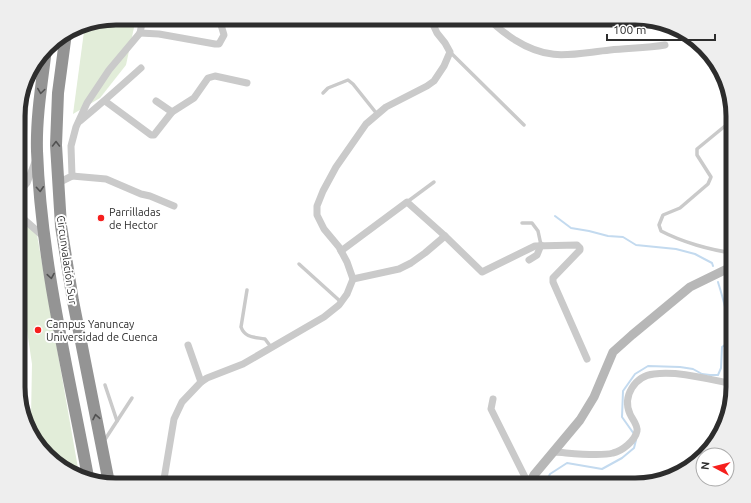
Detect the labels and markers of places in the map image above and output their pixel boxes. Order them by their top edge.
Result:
place label: Parrilladas de Hector [109,206,161,231]
marker: Parrilladas de Hector [96,213,106,223]
place label: Campus Yanuncay Universidad de Cuenca [46,318,158,343]
marker: Campus Yanuncay Universidad de Cuenca [33,325,43,335]

